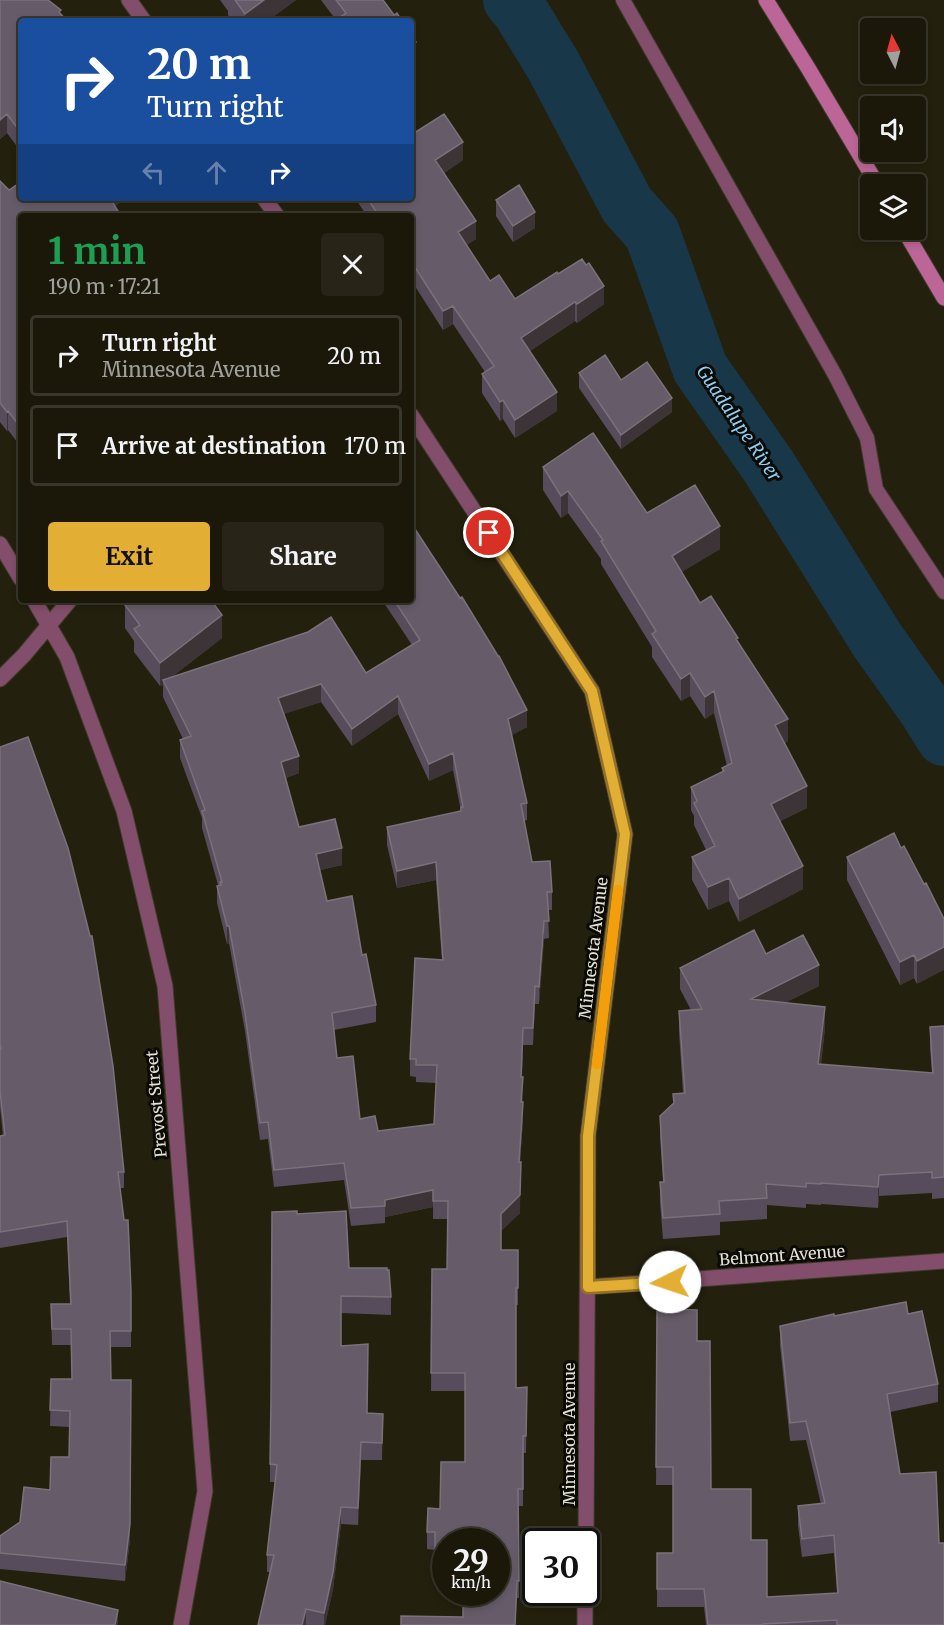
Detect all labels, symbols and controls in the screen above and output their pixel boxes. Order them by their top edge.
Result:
north arrow [860,18,926,84]
map controls [860,18,926,240]
text: 20 m [147,38,251,90]
icon: right [48,42,126,120]
text: Turn right [147,90,284,124]
button: sound [860,96,926,162]
icon: left [137,156,170,189]
icon: ahead [200,156,233,189]
icon: right [263,156,296,189]
button: layers [860,174,926,240]
text: 1 min [48,229,146,274]
button: close [321,233,384,296]
text: 190 m · 17:21 [48,274,161,299]
text: Turn right [102,329,216,357]
icon: right [51,339,84,372]
text: 20 m [327,342,381,370]
text: Minnesota Avenue [102,357,280,382]
water label: Guadalupe River [692,361,787,486]
icon: arrive [51,429,84,462]
text: Arrive at destination [102,432,326,460]
text: 170 m [344,432,406,460]
pin [463,507,514,558]
icon: arrive [472,516,505,549]
button: Exit [48,522,210,591]
button: Share [222,522,384,591]
street label: Minnesota Avenue [574,876,612,1020]
street label: Prevost Street [141,1049,171,1158]
street label: Belmont Avenue [718,1241,846,1269]
position arrow [638,1250,702,1314]
street label: Minnesota Avenue [559,1363,579,1505]
speed limit sign: 30 [522,1528,600,1606]
text: 29 [453,1541,489,1579]
text: km/h [451,1573,491,1592]

